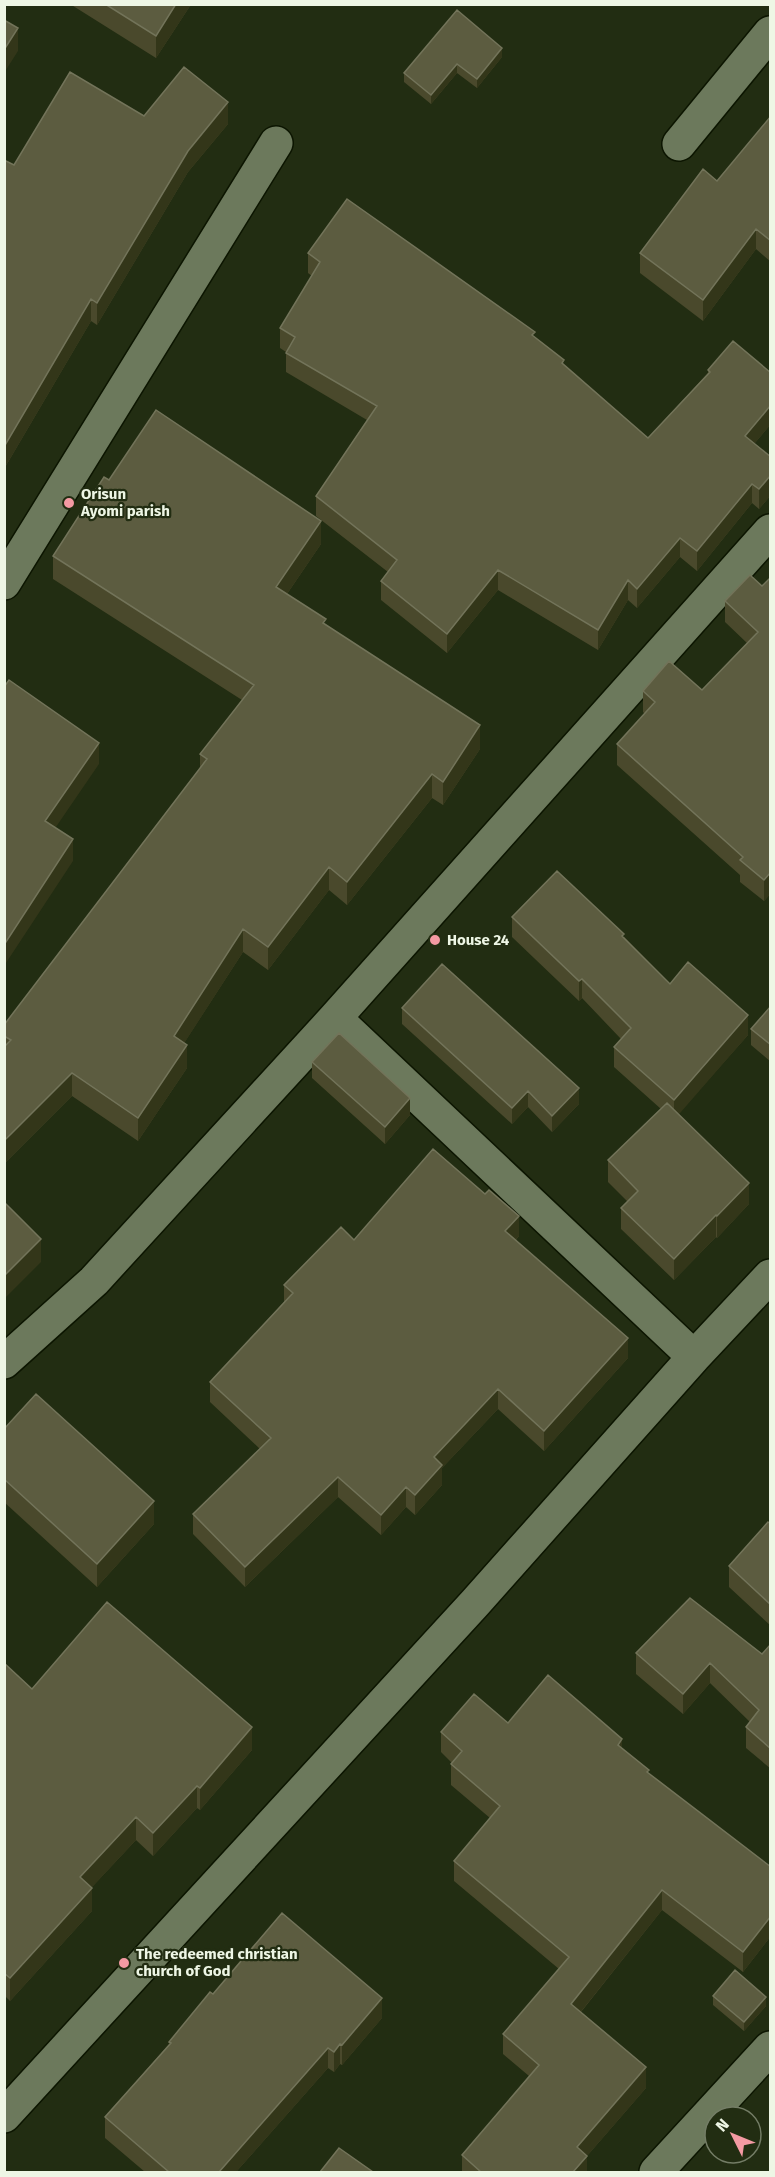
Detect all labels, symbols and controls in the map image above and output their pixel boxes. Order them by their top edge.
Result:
place label: Orisun Ayomi parish [80,485,170,520]
marker: Orisun Ayomi parish [62,496,76,510]
place label: House 24 [447,931,510,949]
marker: House 24 [428,933,442,947]
place label: The redeemed christian church of God [136,1945,298,1980]
marker: The redeemed christian church of God [117,1956,131,1970]
north arrow [703,2105,763,2165]
text: N [712,2115,733,2135]

